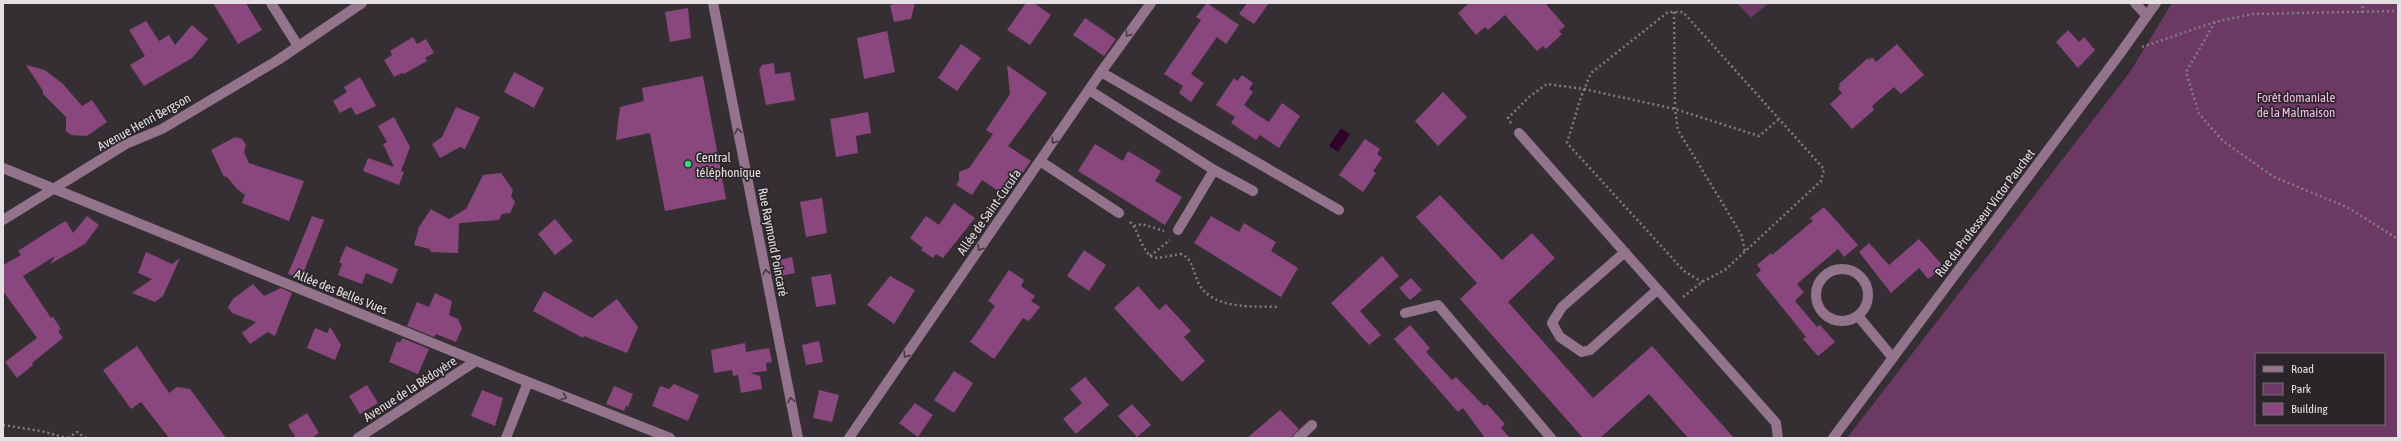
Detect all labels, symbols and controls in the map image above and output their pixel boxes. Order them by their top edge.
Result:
one-way arrow [1126,30,1133,37]
street label: Avenue Henri Bergson [95,90,193,154]
park label: Forêt domaniale de la Malmaison [2257,90,2335,120]
one-way arrow [734,128,743,134]
one-way arrow [1051,137,1059,144]
street label: Rue du Professeur Victor Pauchet [1932,146,2038,280]
place label: Central téléphonique [696,150,761,180]
marker: Central téléphonique [683,159,693,169]
street label: Allée de Saint-Cucufa [954,166,1024,258]
street label: Rue Raymond Poincaré [755,186,791,298]
one-way arrow [977,244,985,251]
street label: Allée des Belles Vues [292,266,390,318]
one-way arrow [762,269,770,275]
one-way arrow [903,351,911,358]
street label: Avenue de la Bédoyère [361,353,459,425]
legend [2255,353,2385,425]
text: Road [2291,362,2314,376]
text: Park [2291,382,2312,396]
one-way arrow [561,392,568,400]
one-way arrow [787,397,795,403]
text: Building [2291,402,2329,416]

